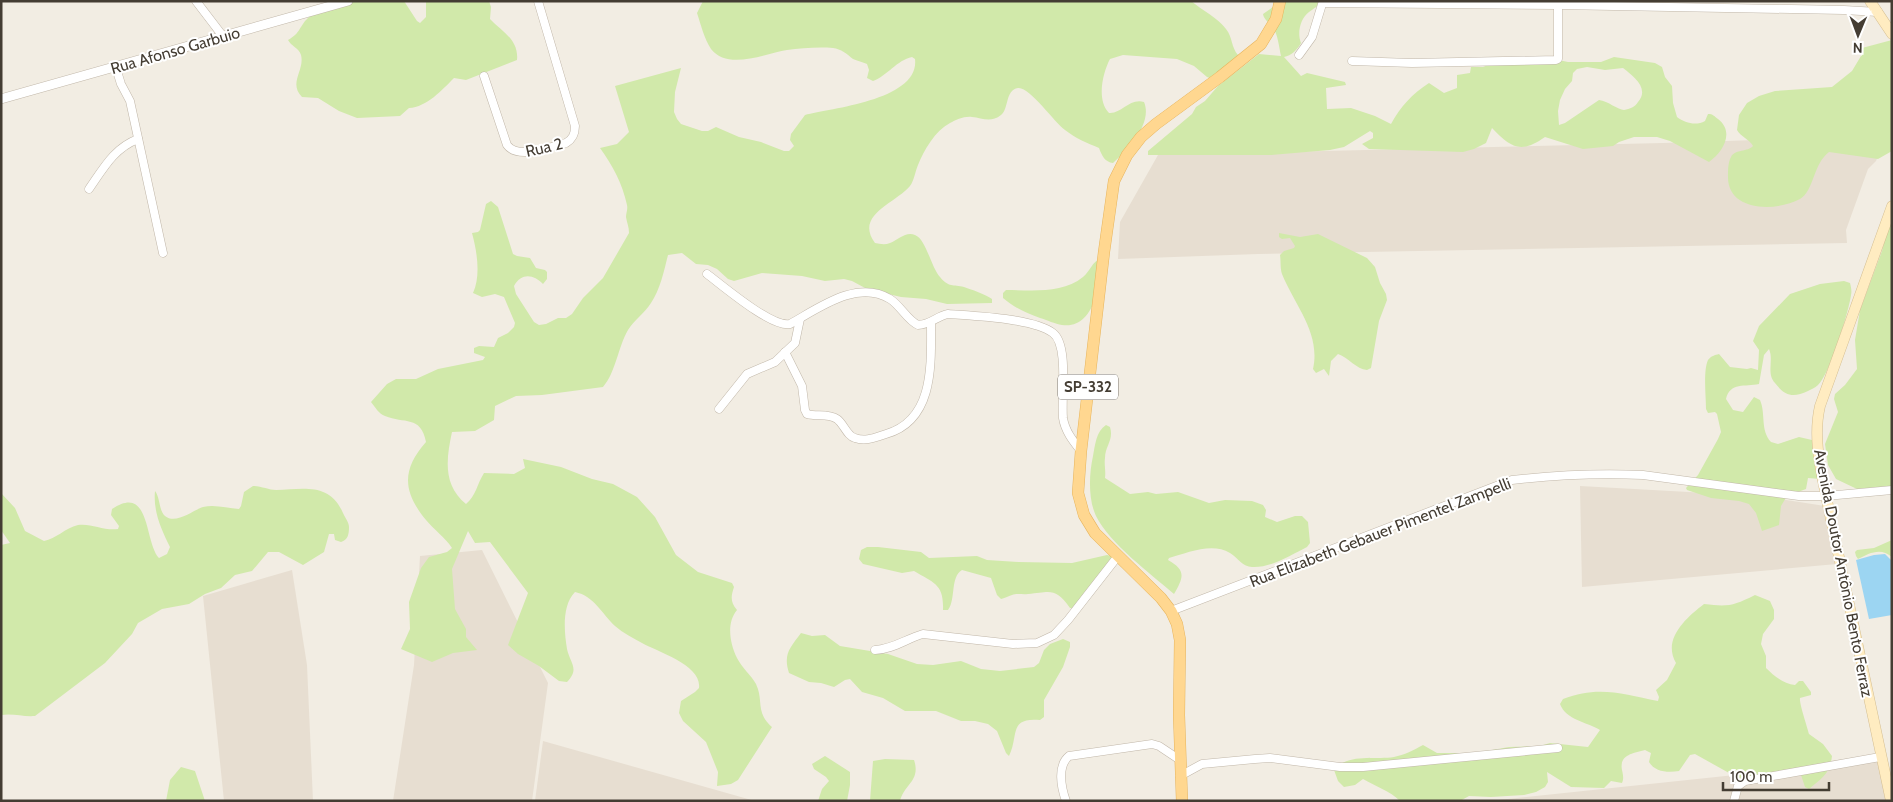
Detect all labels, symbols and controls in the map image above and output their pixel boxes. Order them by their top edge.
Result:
north arrow [1833,10,1883,60]
street label: Rua Afonso Garbuio [108,23,242,78]
text: N [1853,39,1863,57]
street label: Rua 2 [524,134,565,161]
road number: SP-332 [1058,374,1118,400]
street label: Avenida Doutor Antônio Bento Ferraz [1810,448,1877,699]
street label: Rua Elizabeth Gebauer Pimentel Zampelli [1247,474,1514,591]
scale bar [1723,760,1829,792]
text: 100 m [1730,768,1772,786]

